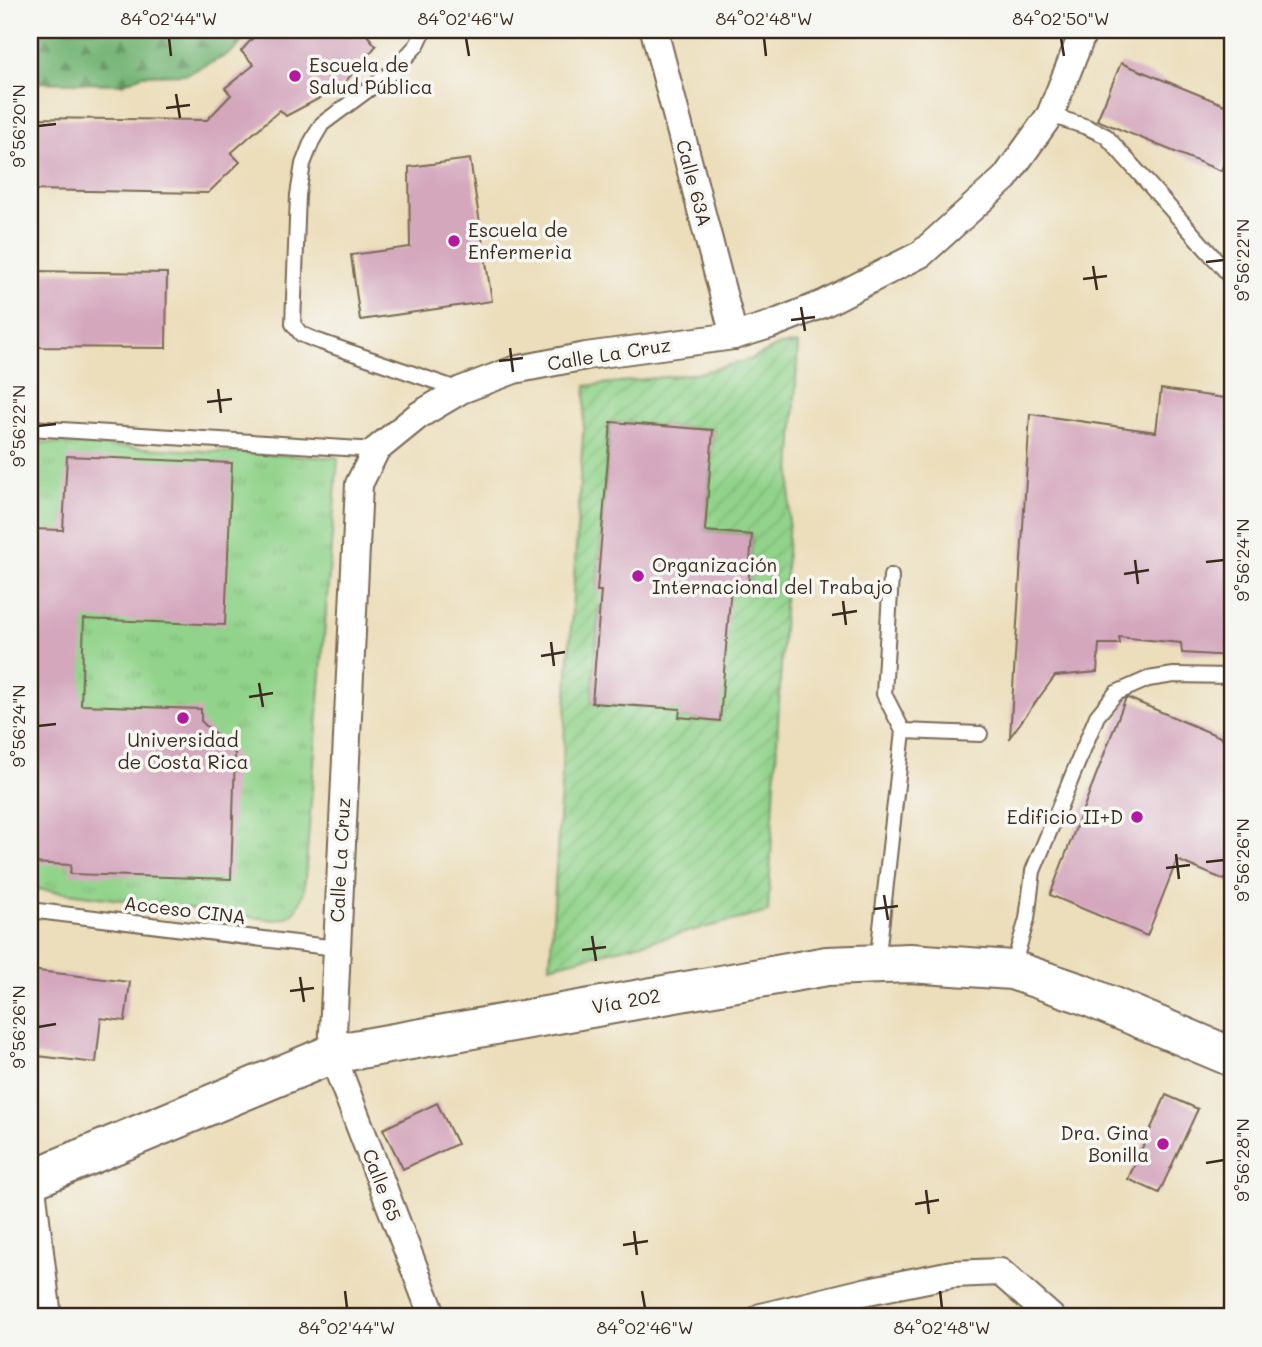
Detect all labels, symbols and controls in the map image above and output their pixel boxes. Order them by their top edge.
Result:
text: 84°02'44"W [121,6,217,30]
text: 84°02'46"W [417,6,515,30]
text: 84°02'48"W [715,6,813,30]
text: 84°02'50"W [1012,6,1110,30]
place label: Escuela de Salud Pública [309,52,433,99]
marker: Escuela de Salud Pública [287,68,303,84]
text: 9°56'20"N [6,84,30,168]
street label: Calle 63A [671,137,718,229]
place label: Escuela de Enfermerìa [468,217,572,264]
text: 9°56'22"N [1230,219,1254,301]
marker: Escuela de Enfermerìa [446,233,462,249]
street label: Calle La Cruz [545,331,672,376]
text: 9°56'22"N [6,385,30,467]
text: 9°56'24"N [1230,518,1254,602]
place label: Organización Internacional del Trabajo [652,552,893,599]
marker: Organización Internacional del Trabajo [630,568,646,584]
text: 9°56'24"N [6,684,30,768]
marker: Universidad de Costa Rica [175,710,191,726]
place label: Universidad de Costa Rica [117,727,249,774]
street label: Calle La Cruz [324,797,355,923]
place label: Edificio II+D [1007,804,1123,829]
marker: Edificio II+D [1129,809,1145,825]
text: 9°56'26"N [1230,818,1254,902]
street label: Acceso CINA [123,890,248,929]
street label: Vía 202 [590,982,662,1019]
text: 9°56'26"N [6,985,30,1069]
text: 9°56'28"N [1230,1118,1254,1202]
place label: Dra. Gina Bonilla [1061,1120,1149,1167]
marker: Dra. Gina Bonilla [1155,1136,1171,1152]
street label: Calle 65 [357,1145,408,1224]
text: 84°02'44"W [299,1315,395,1339]
text: 84°02'46"W [596,1315,694,1339]
text: 84°02'48"W [893,1315,991,1339]

